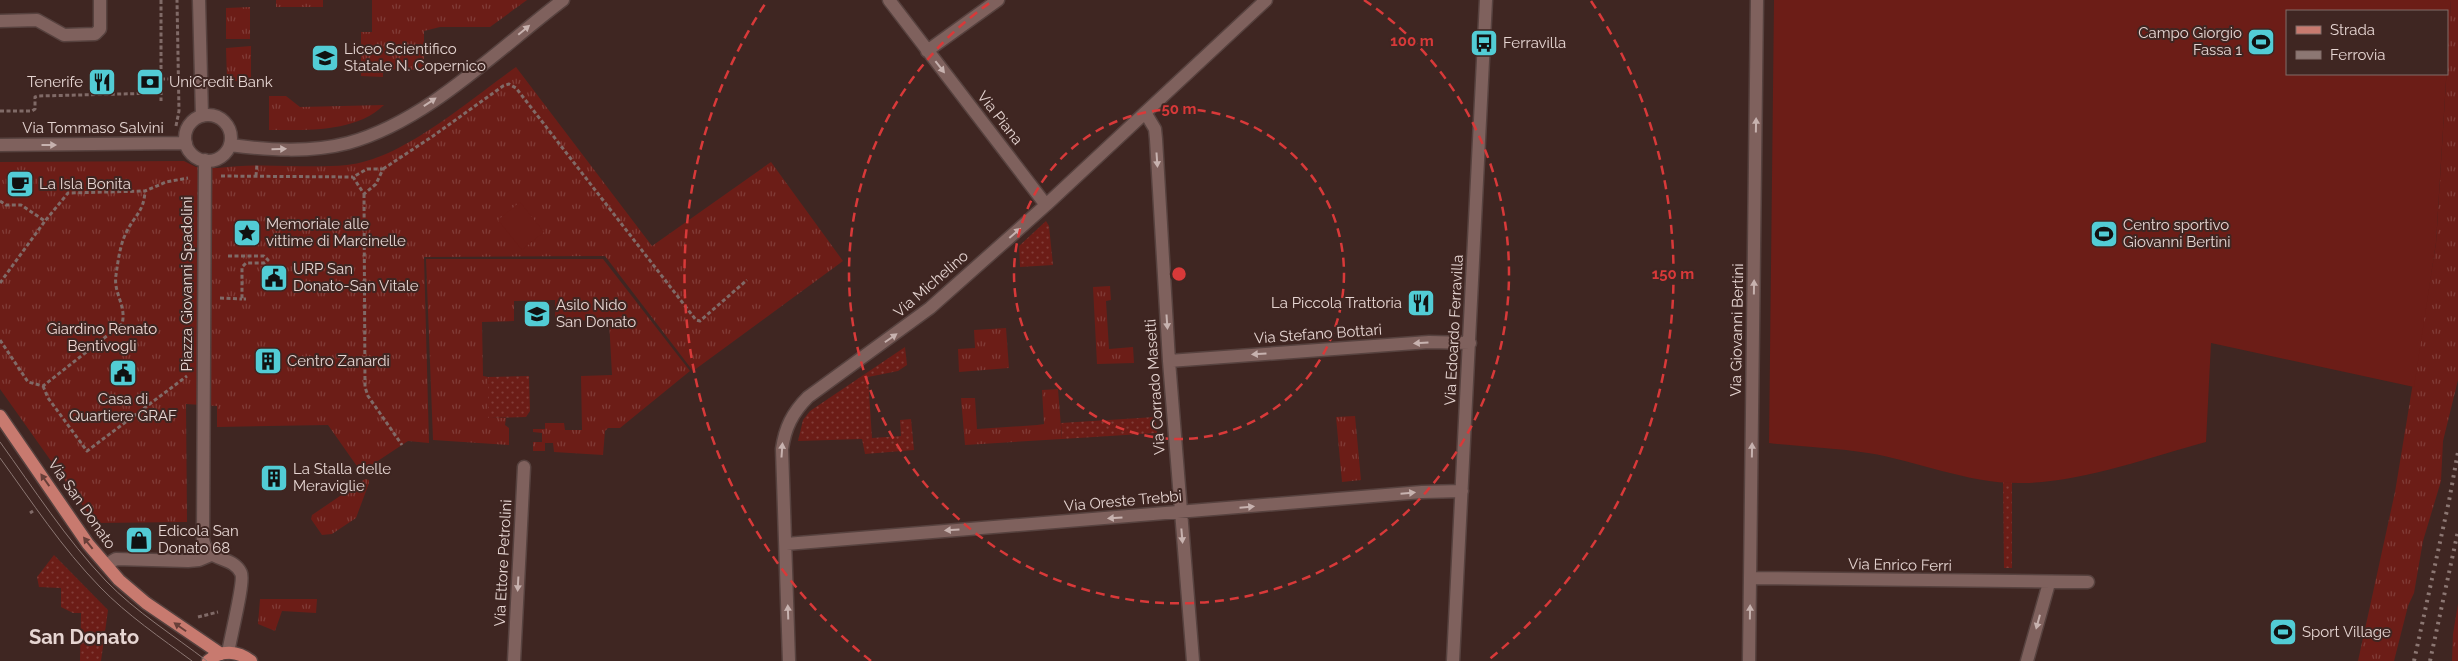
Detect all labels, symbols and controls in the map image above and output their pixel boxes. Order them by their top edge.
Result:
legend [2286,10,2448,75]
text: Strada [2330,21,2375,39]
place label: Campo Giorgio Fassa 1 [2138,24,2243,59]
one-way arrow [517,25,530,36]
sports icon: Campo Giorgio Fassa 1 [2246,27,2276,57]
bus stop icon: Ferravilla [1469,28,1499,58]
text: 100 m [1390,32,1434,50]
place label: Ferravilla [1503,34,1566,52]
place label: Liceo Scientifico Statale N. Copernico [344,40,486,75]
school or university icon: Liceo Scientifico Statale N. Copernico [310,43,340,73]
text: Ferrovia [2330,46,2386,64]
one-way arrow [934,60,945,73]
restaurant icon: Tenerife [87,67,117,97]
bank icon: UniCredit Bank [135,67,165,97]
place label: Tenerife [27,73,83,91]
place label: UniCredit Bank [169,73,273,91]
street label: Via Piana [973,88,1027,148]
one-way arrow [424,97,437,106]
text: 50 m [1161,100,1197,118]
one-way arrow [1752,117,1760,133]
street label: Via Tommaso Salvini [22,119,164,137]
one-way arrow [41,141,57,149]
one-way arrow [271,144,287,152]
one-way arrow [1153,152,1161,168]
cafe icon: La Isla Bonita [5,169,35,199]
place label: La Isla Bonita [39,175,131,193]
street label: Piazza Giovanni Spadolini [178,197,196,371]
place label: Memoriale alle vittime di Marcinelle [266,215,406,250]
place label: Centro sportivo Giovanni Bertini [2123,216,2231,251]
place icon: Memoriale alle vittime di Marcinelle [232,218,262,248]
sports icon: Centro sportivo Giovanni Bertini [2089,219,2119,249]
one-way arrow [1008,227,1020,239]
street label: Via Michelino [890,247,972,321]
street label: Via Edoardo Ferravilla [1441,254,1467,406]
place label: URP San Donato-San Vitale [293,260,419,295]
public building icon: URP San Donato-San Vitale [259,263,289,293]
street label: Via Giovanni Bertini [1727,263,1747,397]
centre of rings [1170,265,1188,283]
text: 150 m [1652,265,1694,283]
one-way arrow [1750,279,1758,295]
restaurant icon: La Piccola Trattoria [1406,288,1436,318]
place label: La Piccola Trattoria [1271,294,1402,312]
place label: Asilo Nido San Donato [556,296,636,331]
school or university icon: Asilo Nido San Donato [522,299,552,329]
one-way arrow [1163,314,1171,330]
street label: Via Corrado Masetti [1141,319,1169,455]
park label: Giardino Renato Bentivogli [47,320,157,355]
street label: Via Stefano Bottari [1253,321,1383,347]
one-way arrow [884,333,898,343]
one-way arrow [1413,339,1429,347]
building icon: Centro Zanardi [253,346,283,376]
one-way arrow [1251,351,1267,359]
place label: Centro Zanardi [287,352,390,370]
public building icon: Casa di Quartiere GRAF [108,358,138,388]
place label: Casa di Quartiere GRAF [69,390,177,425]
one-way arrow [779,442,787,458]
one-way arrow [1749,442,1757,458]
street label: Via San Donato [44,456,120,552]
place label: La Stalla delle Meraviglie [293,460,391,495]
building icon: La Stalla delle Meraviglie [259,463,289,493]
one-way arrow [40,473,50,486]
street label: Via Oreste Trebbi [1063,487,1183,515]
one-way arrow [1401,489,1417,497]
street label: Via Ettore Petrolini [491,499,515,627]
one-way arrow [1239,503,1255,511]
one-way arrow [1106,514,1122,522]
place label: Edicola San Donato 68 [158,522,239,557]
shop icon: Edicola San Donato 68 [124,525,154,555]
one-way arrow [944,527,960,535]
one-way arrow [1179,529,1187,545]
one-way arrow [82,537,93,550]
street label: Via Enrico Ferri [1848,555,1952,575]
one-way arrow [513,576,521,592]
one-way arrow [783,604,791,620]
one-way arrow [1747,604,1755,620]
one-way arrow [2034,614,2042,629]
sports icon: Sport Village [2268,617,2298,647]
one-way arrow [173,622,187,632]
place label: Sport Village [2302,623,2391,641]
district label: San Donato [29,625,139,649]

